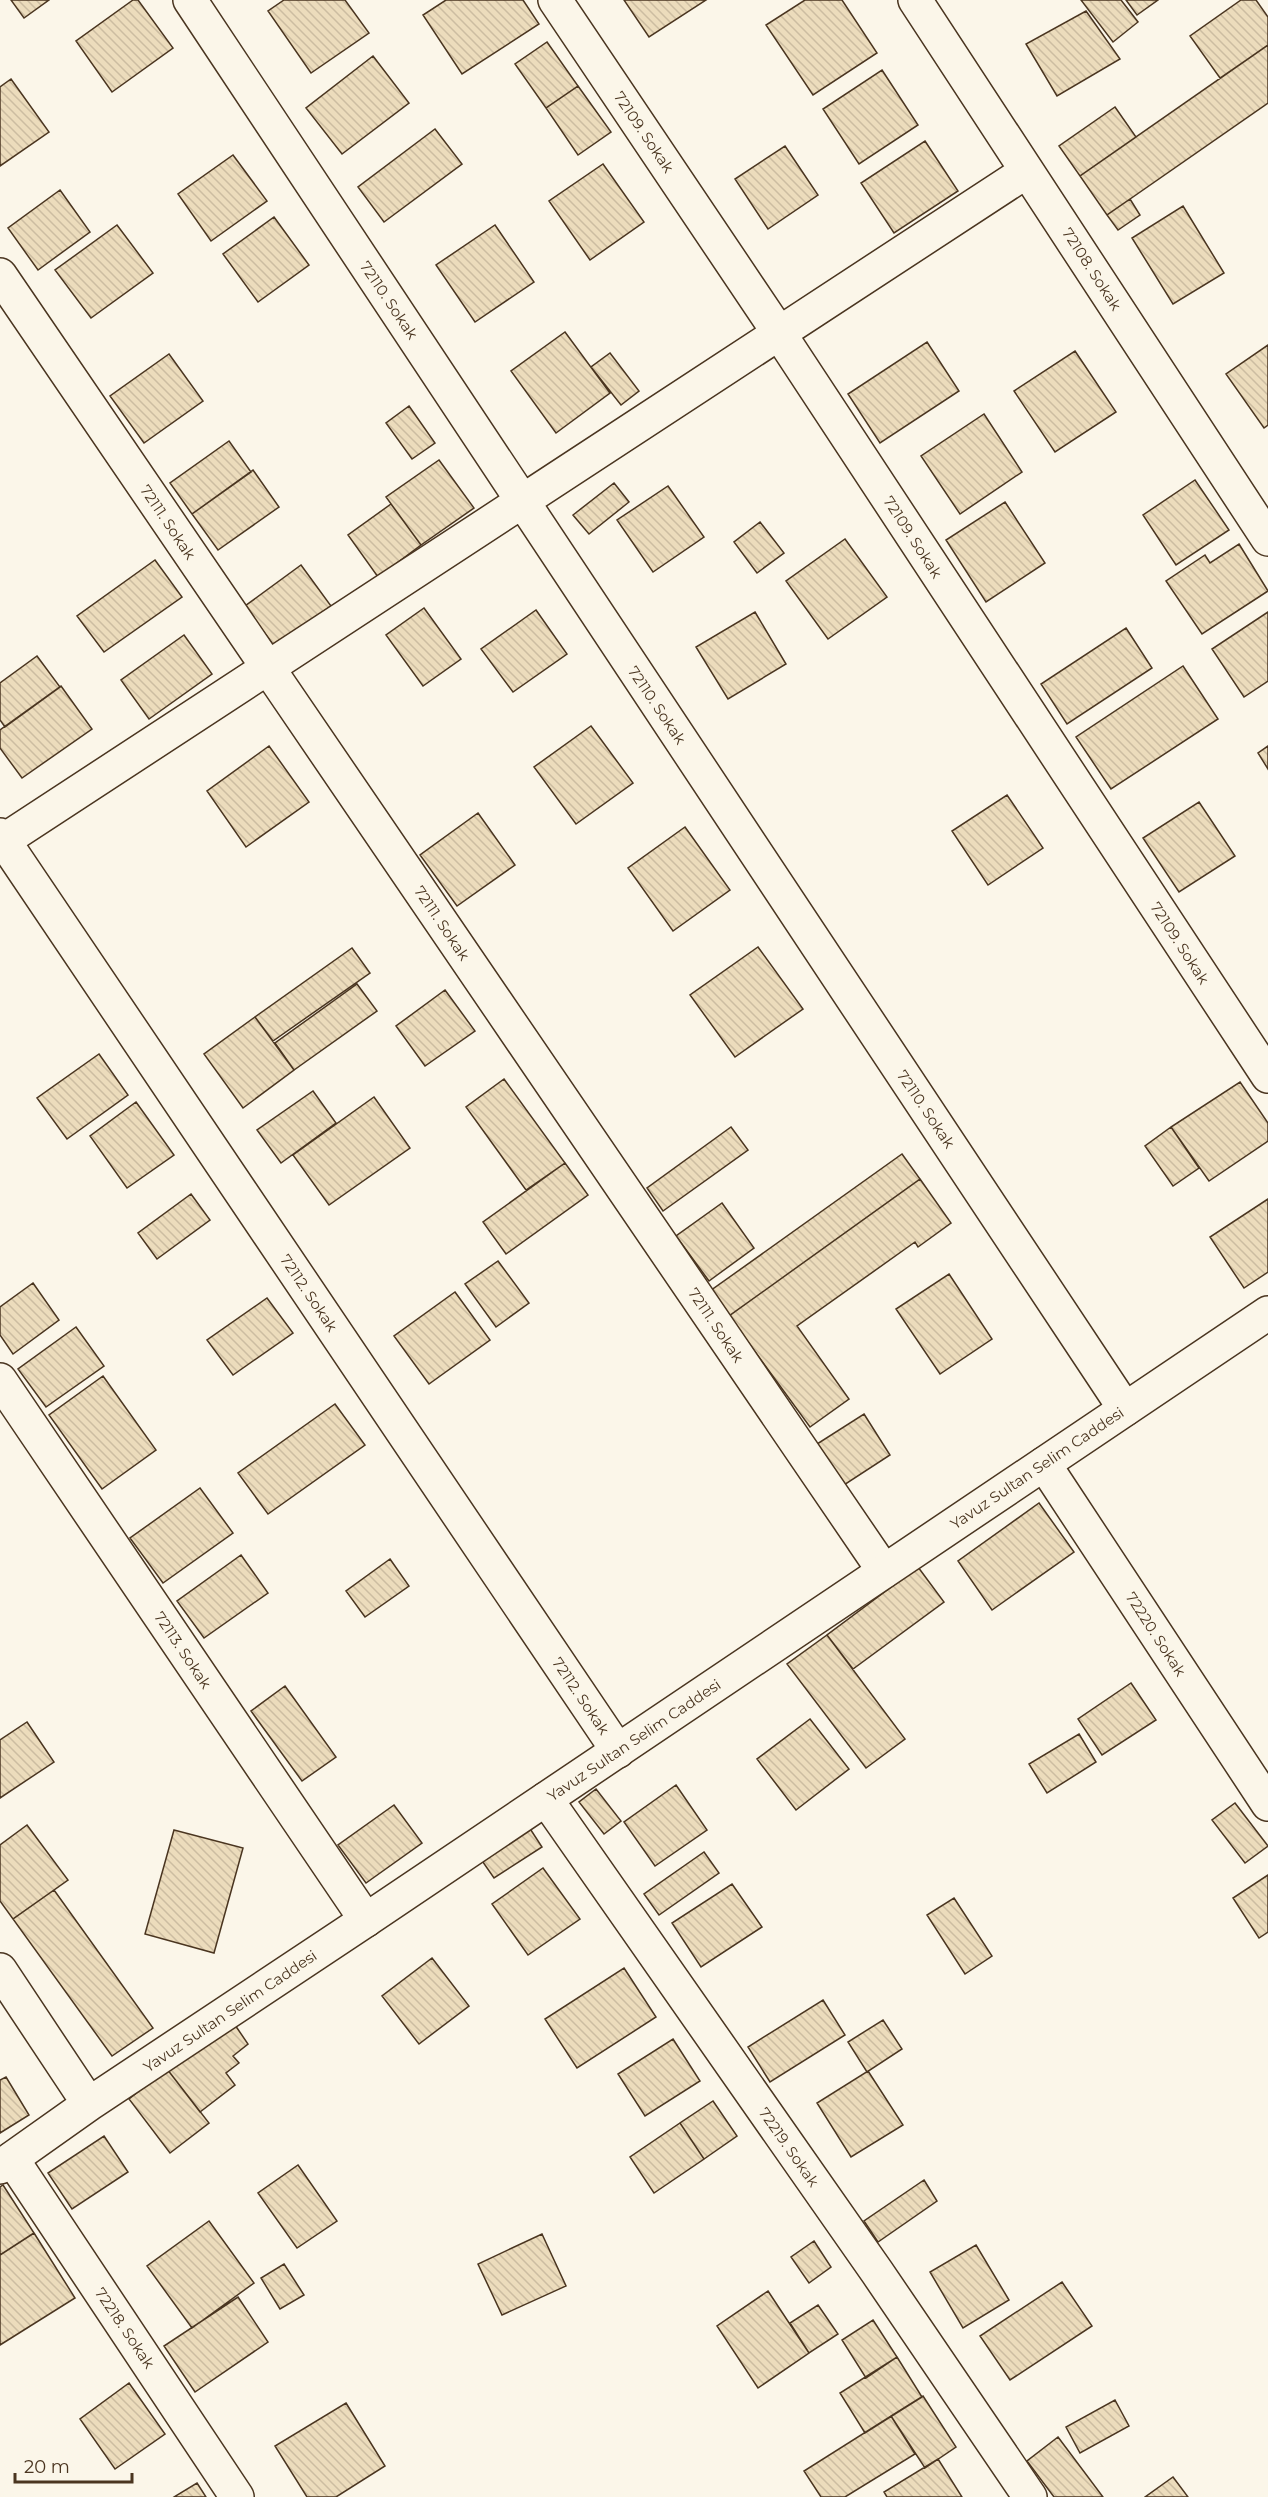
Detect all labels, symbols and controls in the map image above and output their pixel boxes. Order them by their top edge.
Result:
street label: 72109. Sokak [610,88,678,176]
street label: 72108. Sokak [1058,224,1126,314]
street label: 72110. Sokak [356,257,422,343]
street label: 72111. Sokak [136,481,200,563]
street label: 72109. Sokak [879,492,947,582]
street label: 72110. Sokak [624,662,690,748]
street label: 72111. Sokak [410,882,474,964]
street label: 72109. Sokak [1146,898,1214,988]
street label: 72110. Sokak [893,1066,959,1152]
street label: 72112. Sokak [276,1251,342,1335]
street label: 72111. Sokak [684,1284,748,1366]
street label: Yavuz Sultan Selim Caddesi [947,1403,1127,1533]
street label: 72220. Sokak [1122,1588,1190,1680]
street label: 72113. Sokak [150,1608,216,1692]
street label: 72112. Sokak [548,1654,614,1738]
street label: Yavuz Sultan Selim Caddesi [544,1675,724,1805]
street label: Yavuz Sultan Selim Caddesi [140,1946,320,2076]
street label: 72219. Sokak [755,2104,823,2190]
street label: 72218. Sokak [91,2284,159,2372]
scale bar [15,2446,132,2484]
text: 20 m [24,2456,70,2478]

